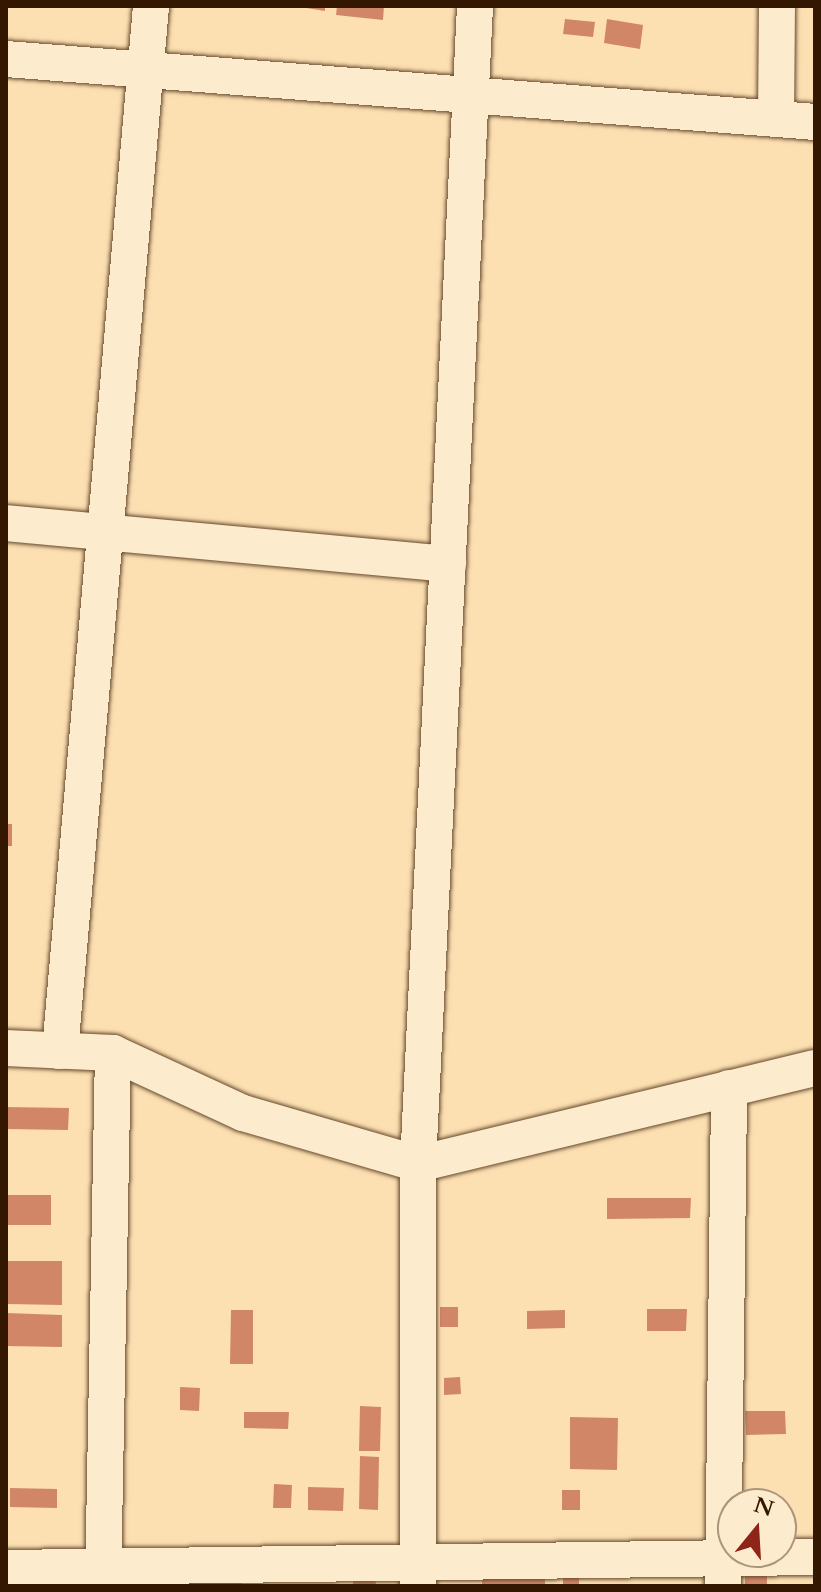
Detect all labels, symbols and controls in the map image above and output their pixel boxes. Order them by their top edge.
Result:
north arrow [717,1488,797,1568]
text: N [750,1490,778,1524]

